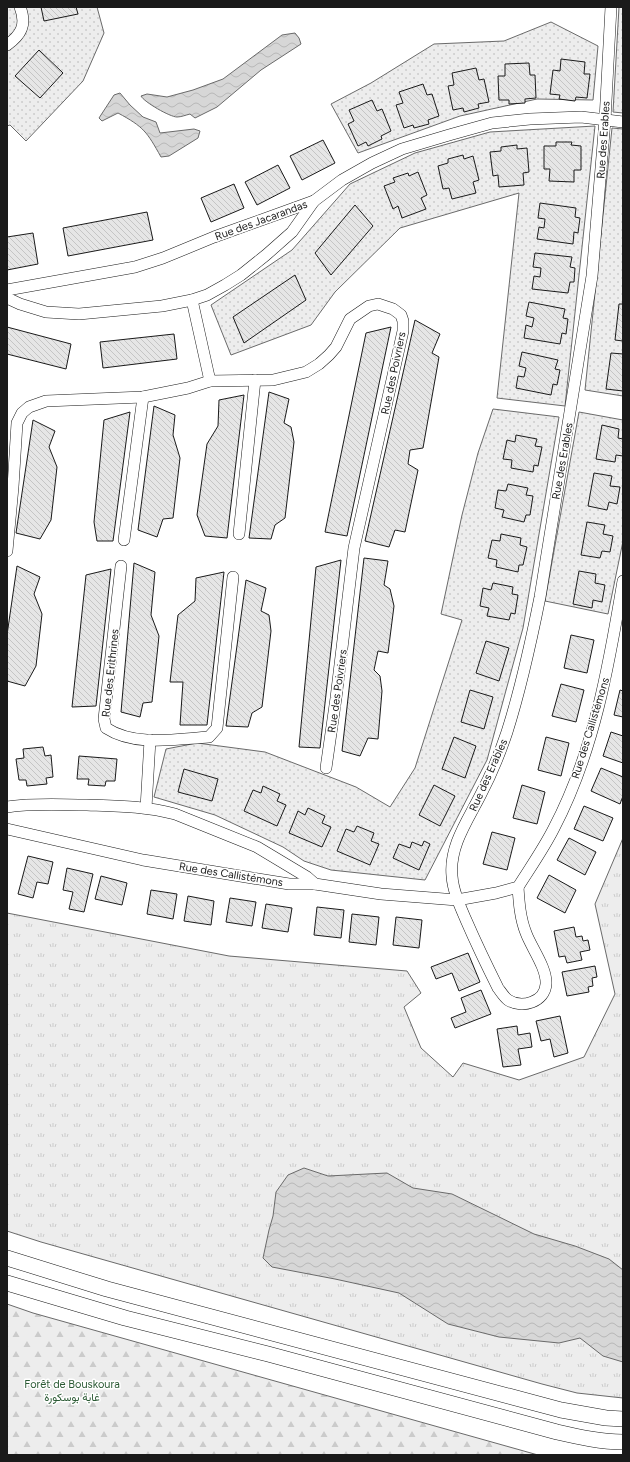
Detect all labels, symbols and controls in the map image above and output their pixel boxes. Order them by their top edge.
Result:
street label: Rue des Erables [594,101,613,179]
street label: Rue des Jacarandas [213,198,309,243]
street label: Rue des Poivriers [378,331,409,416]
street label: Rue des Erables [549,422,576,501]
street label: Rue des Erithrines [99,628,122,718]
street label: Rue des Poivriers [325,649,350,734]
street label: Rue des Callistémons [569,676,612,780]
street label: Rue des Erables [467,737,510,813]
street label: Rue des Callistémons [178,860,284,889]
park label: Forêt de Bouskoura غابة بوسكورة [24,1378,120,1404]

